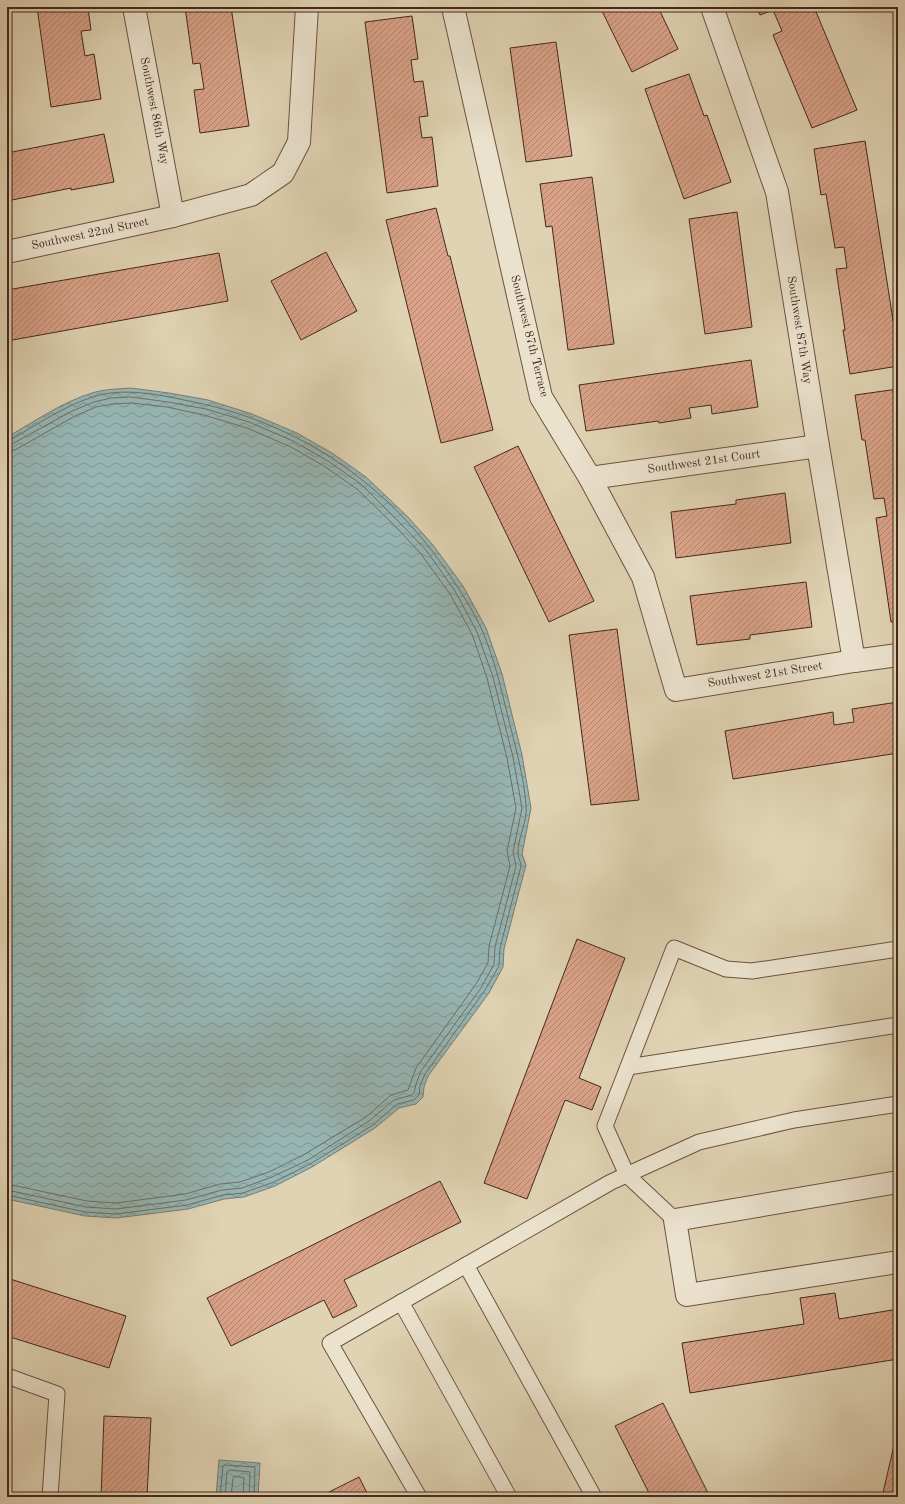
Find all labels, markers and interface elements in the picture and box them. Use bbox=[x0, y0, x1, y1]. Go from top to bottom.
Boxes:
street label: Southwest 86th Way bbox=[138, 56, 170, 167]
street label: Southwest 22nd Street bbox=[30, 216, 150, 252]
street label: Southwest 87th Terrace bbox=[508, 274, 550, 399]
street label: Southwest 87th Way bbox=[785, 275, 814, 386]
street label: Southwest 21st Court bbox=[647, 448, 761, 476]
street label: Southwest 21st Street bbox=[707, 660, 823, 690]

